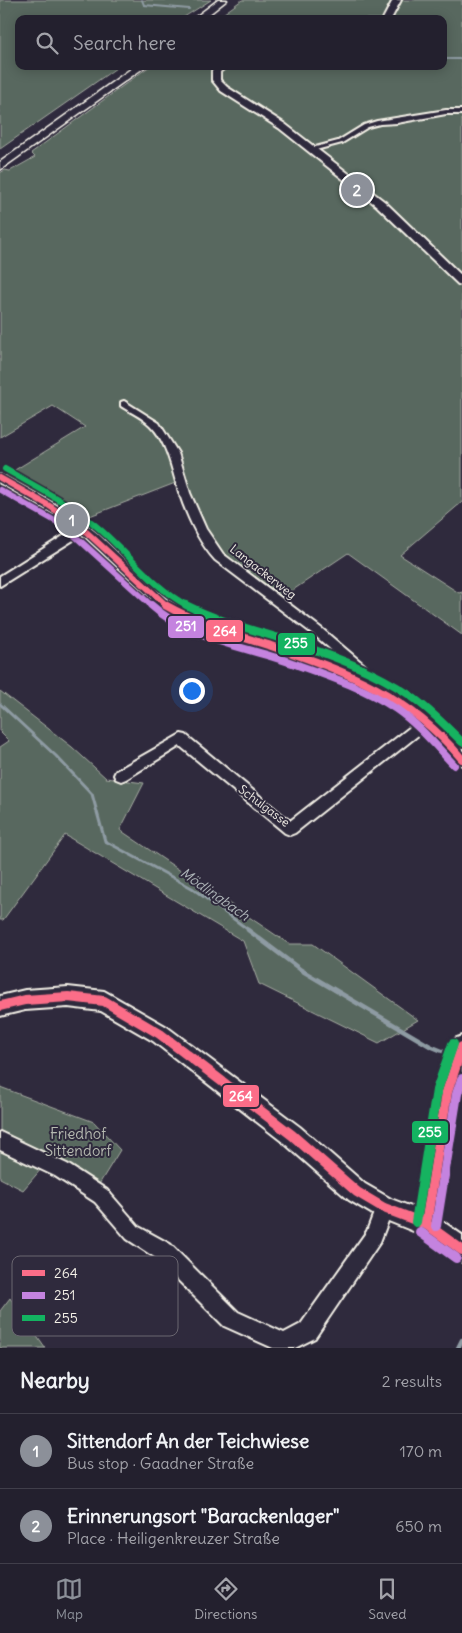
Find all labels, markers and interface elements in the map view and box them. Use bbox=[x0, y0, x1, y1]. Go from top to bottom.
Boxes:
search box bbox=[15, 15, 447, 70]
icon: search bbox=[33, 29, 61, 57]
text: Search here bbox=[73, 31, 176, 55]
pin: 2 bbox=[341, 171, 373, 209]
pin: 1 bbox=[56, 501, 88, 539]
street label: Langackerweg bbox=[227, 541, 299, 602]
line badge: 251 bbox=[167, 615, 205, 639]
text: 251 bbox=[175, 617, 197, 635]
line badge: 264 bbox=[205, 619, 244, 643]
text: 264 bbox=[213, 622, 237, 640]
line badge: 255 bbox=[277, 632, 316, 656]
text: 255 bbox=[284, 634, 308, 652]
your location bbox=[179, 678, 205, 704]
street label: Schulgasse bbox=[236, 781, 293, 830]
water label: Mödlingbach bbox=[177, 864, 254, 925]
line badge: 264 bbox=[222, 1084, 260, 1108]
text: 264 bbox=[229, 1087, 253, 1105]
line badge: 255 bbox=[411, 1120, 449, 1144]
text: 255 bbox=[418, 1123, 442, 1141]
park label: Friedhof Sittendorf bbox=[45, 1124, 112, 1160]
legend bbox=[12, 1256, 178, 1336]
text: 264 bbox=[54, 1264, 78, 1282]
text: 251 bbox=[54, 1286, 75, 1304]
text: 255 bbox=[54, 1309, 78, 1327]
text: Nearby bbox=[20, 1367, 90, 1394]
text: 2 results bbox=[382, 1371, 442, 1391]
text: Sittendorf An der Teichwiese bbox=[67, 1429, 309, 1453]
text: 1 bbox=[33, 1441, 39, 1461]
text: 170 m bbox=[399, 1441, 442, 1461]
text: Bus stop · Gaadner Straße bbox=[67, 1453, 254, 1473]
text: Erinnerungsort "Barackenlager" bbox=[67, 1504, 339, 1528]
text: 2 bbox=[32, 1516, 40, 1536]
text: 650 m bbox=[395, 1516, 442, 1536]
text: Place · Heiligenkreuzer Straße bbox=[67, 1528, 280, 1548]
tab: Map bbox=[55, 1575, 83, 1623]
tab: Directions bbox=[194, 1575, 257, 1623]
tab: Saved bbox=[368, 1575, 407, 1623]

